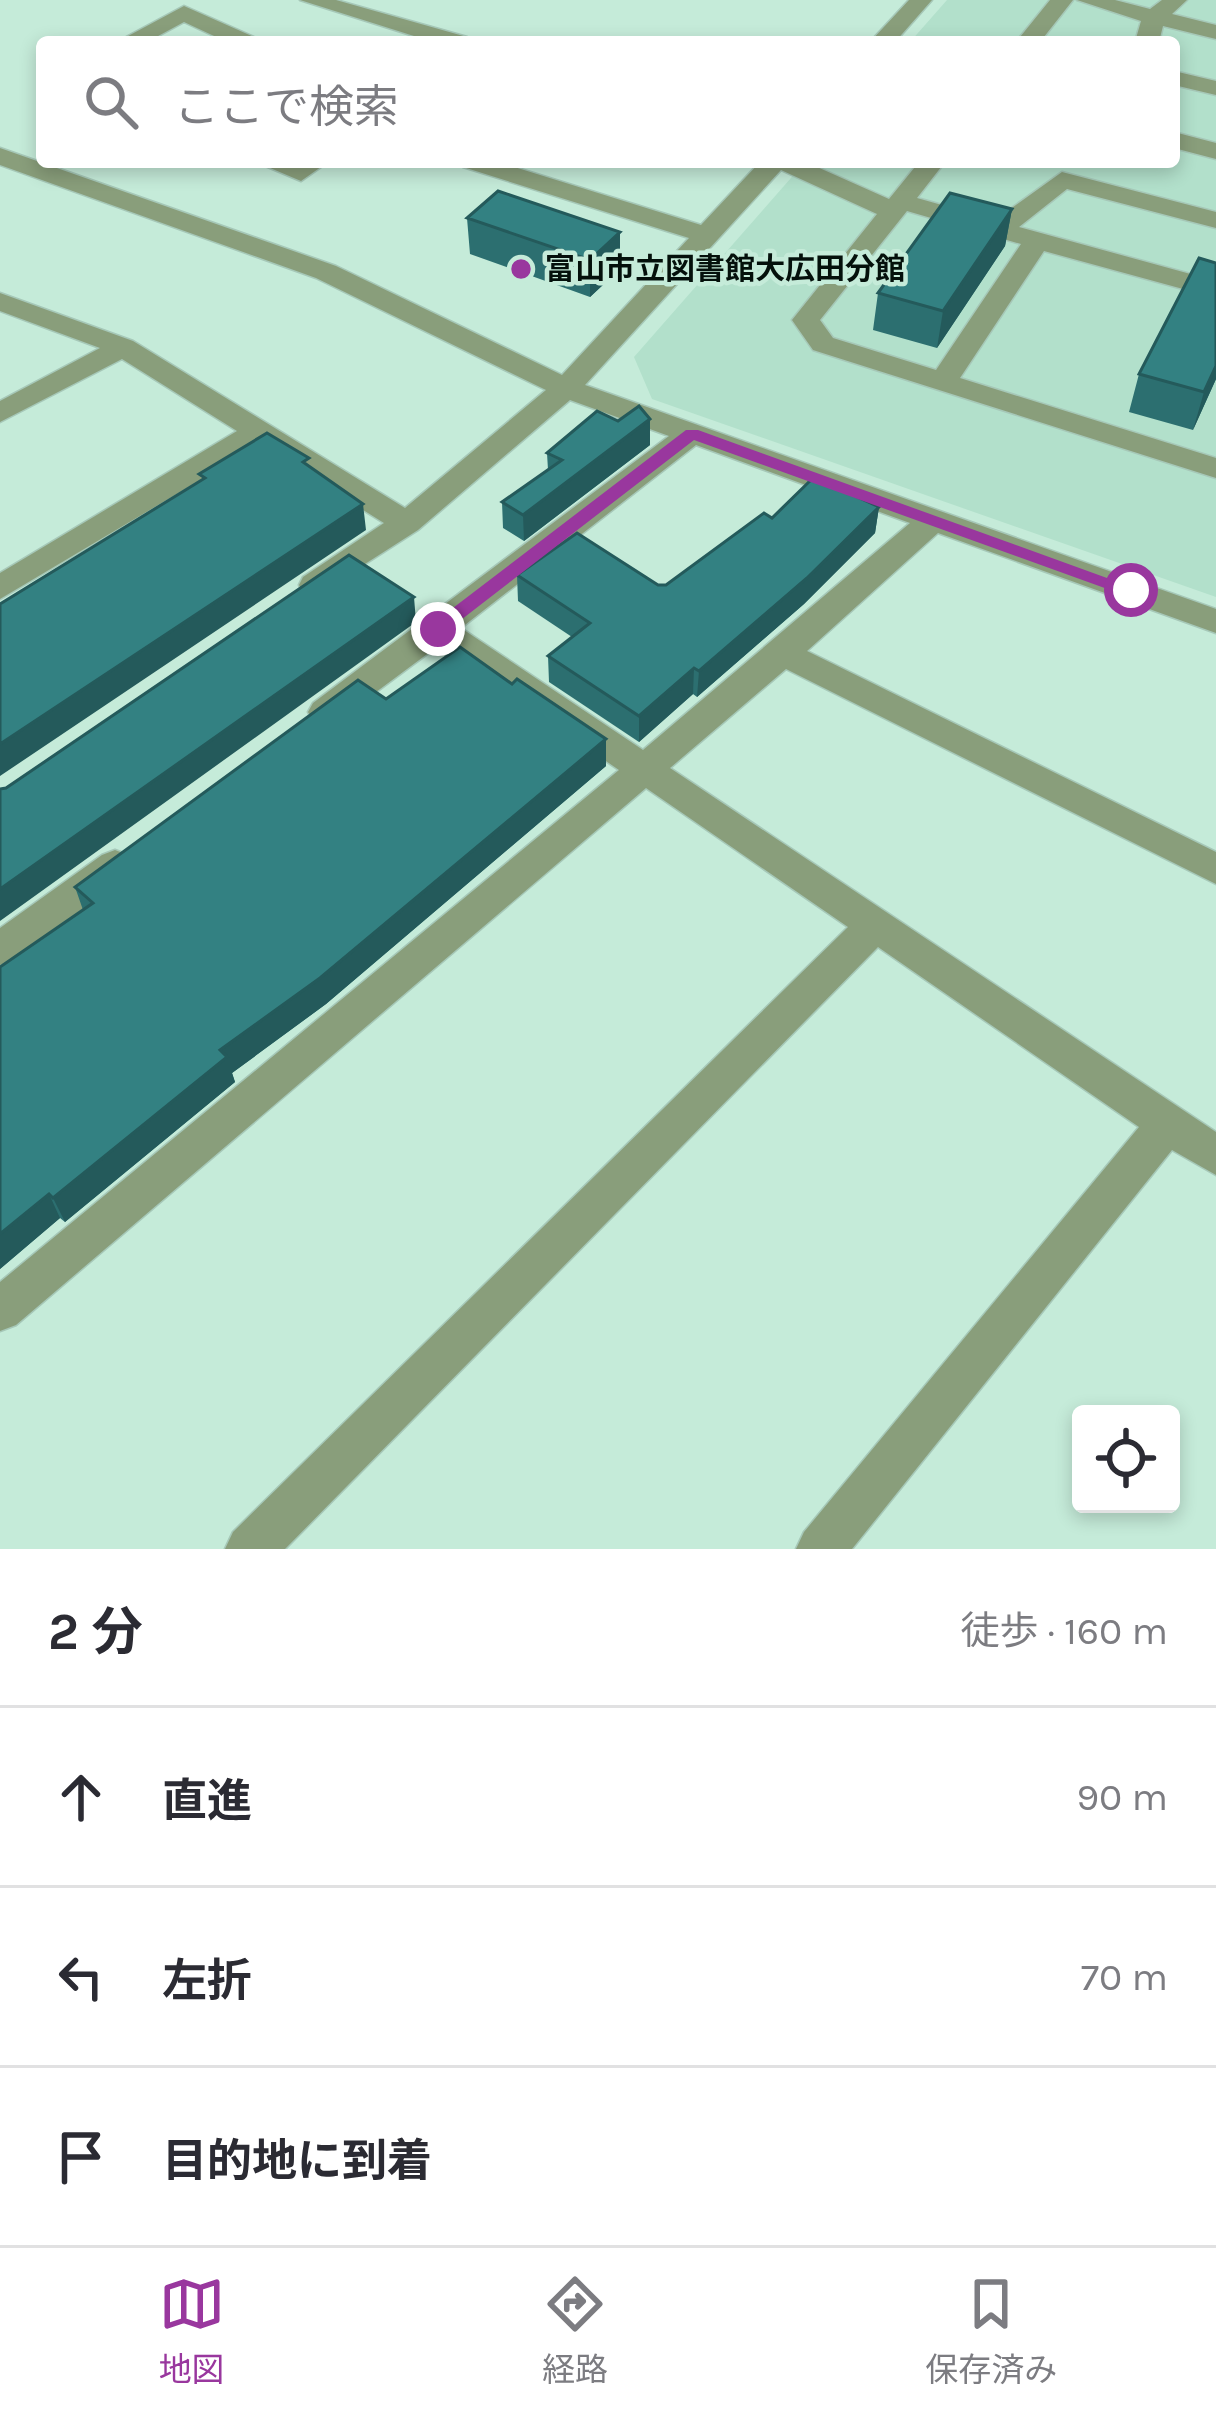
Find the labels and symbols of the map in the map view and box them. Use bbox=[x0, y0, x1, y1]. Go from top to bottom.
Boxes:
place label: 富山市立図書館大広田分館 bbox=[545, 251, 905, 287]
marker: 富山市立図書館大広田分館 bbox=[508, 256, 534, 282]
route start bbox=[1104, 563, 1158, 617]
route end bbox=[411, 602, 465, 656]

